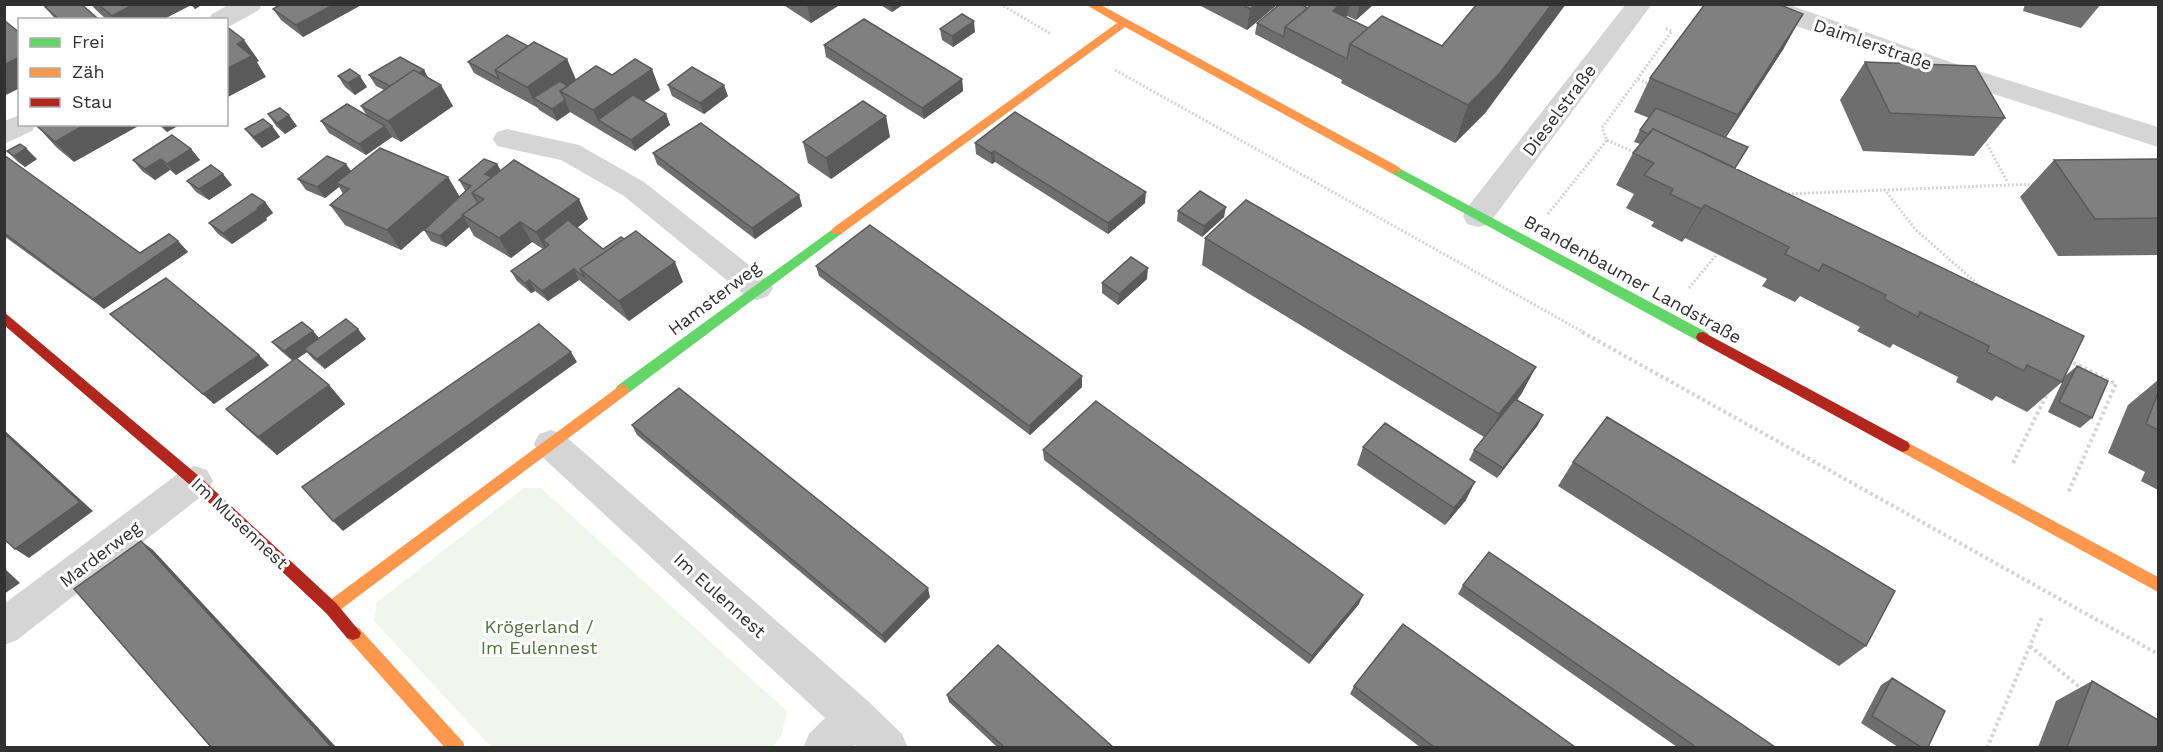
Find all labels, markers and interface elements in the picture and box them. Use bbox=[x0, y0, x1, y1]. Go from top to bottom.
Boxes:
street label: Daimlerstraße bbox=[1811, 14, 1935, 74]
legend bbox=[18, 18, 228, 126]
text: Frei bbox=[72, 31, 104, 52]
street label: Dieselstraße bbox=[1518, 60, 1600, 160]
text: Zäh bbox=[72, 61, 105, 82]
text: Stau bbox=[72, 91, 112, 112]
street label: Brandenbaumer Landstraße bbox=[1521, 210, 1745, 348]
street label: Hamsterweg bbox=[664, 256, 765, 339]
street label: Im Musennest bbox=[187, 473, 293, 573]
street label: Marderweg bbox=[55, 516, 145, 591]
street label: Im Eulennest bbox=[670, 548, 771, 642]
park label: Krögerland / Im Eulennest bbox=[481, 616, 598, 658]

